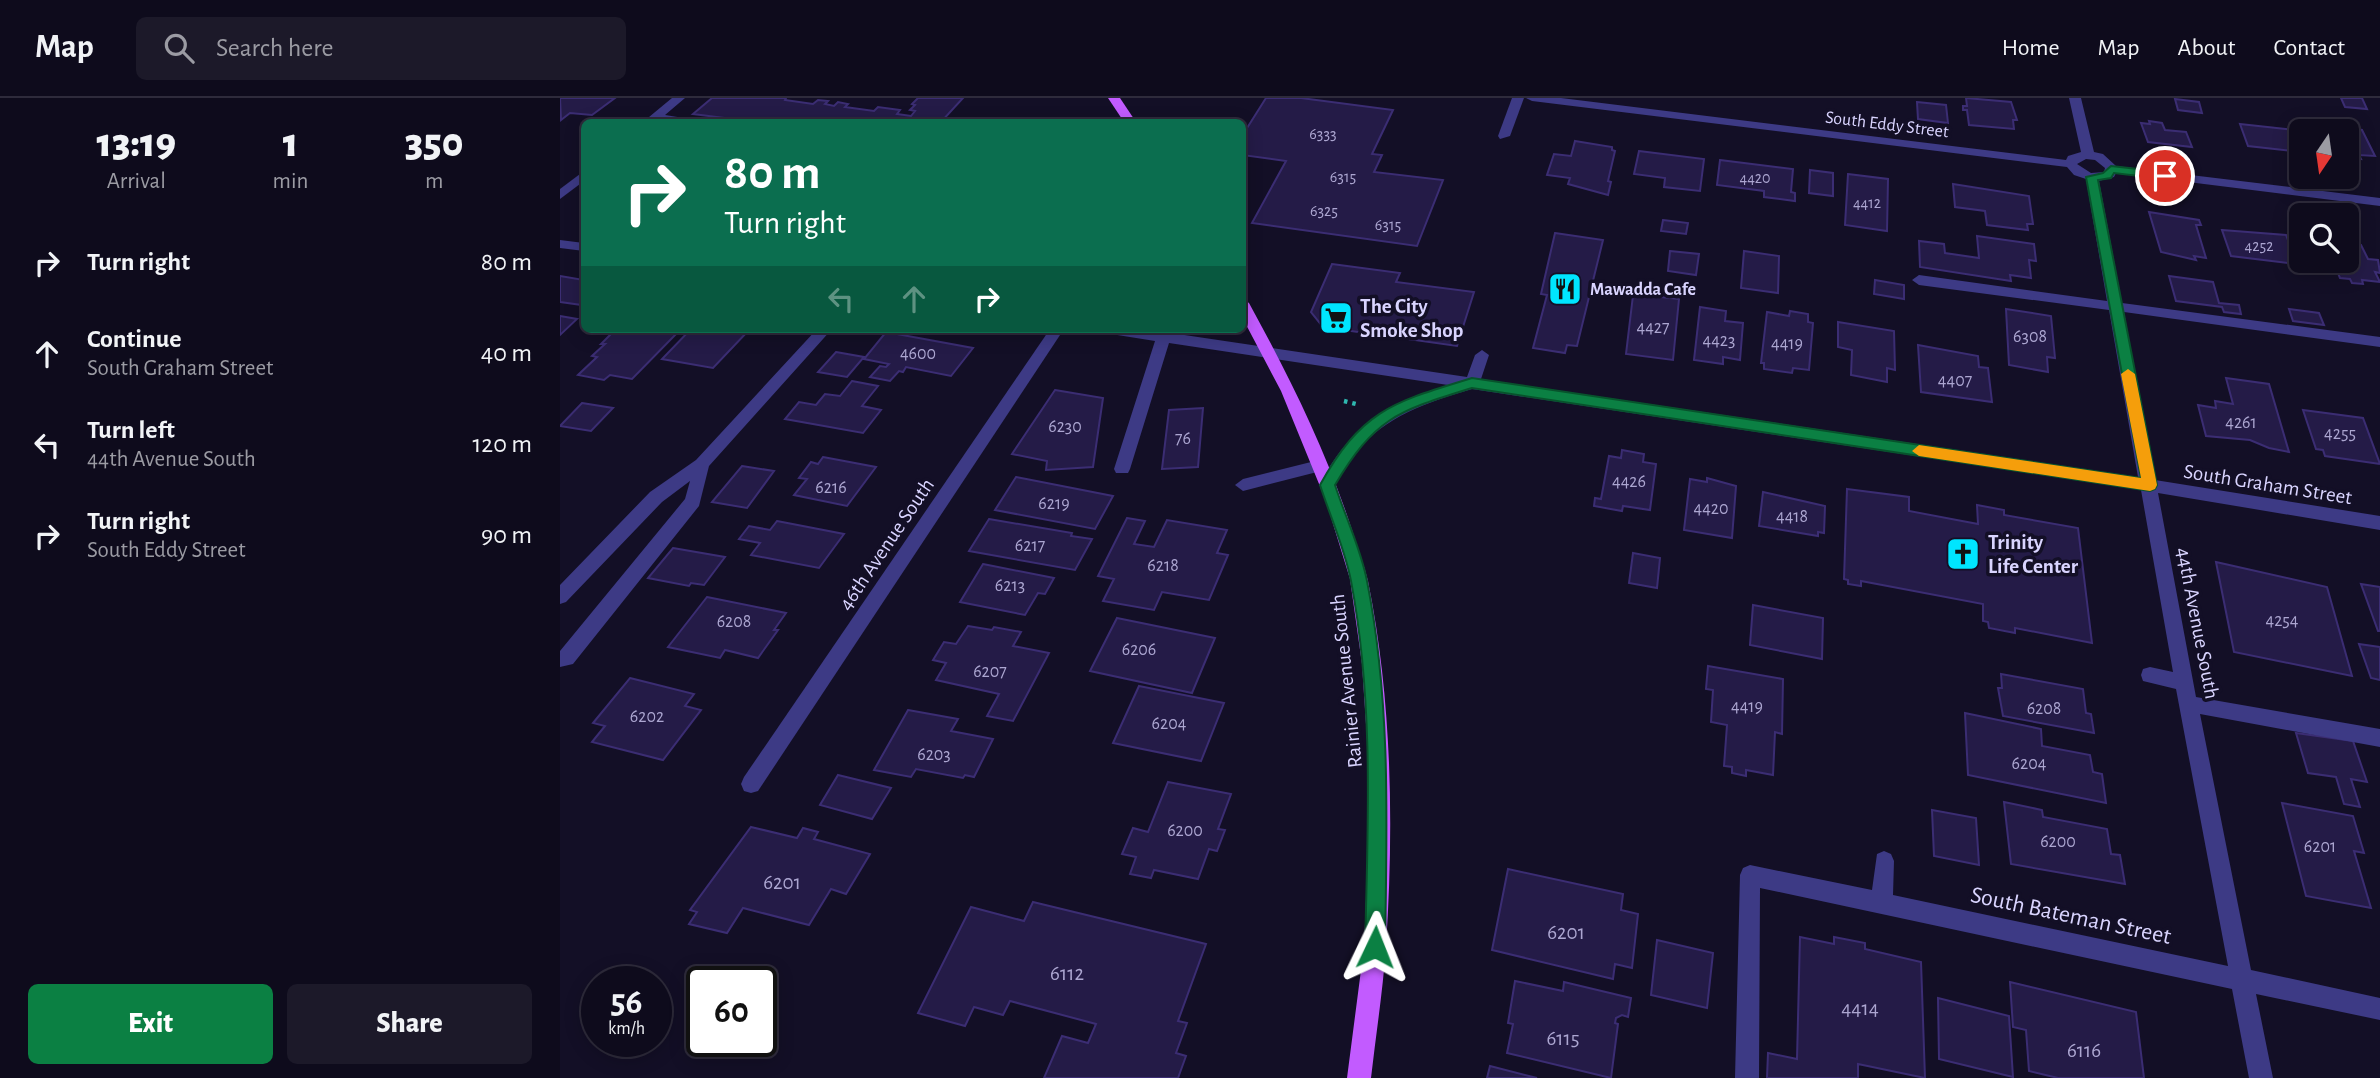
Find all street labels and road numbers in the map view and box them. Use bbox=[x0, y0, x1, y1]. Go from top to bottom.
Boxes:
street label: South Eddy Street bbox=[1824, 108, 1950, 142]
street label: South Graham Street bbox=[2182, 461, 2354, 508]
street label: 46th Avenue South bbox=[835, 475, 938, 614]
street label: 44th Avenue South bbox=[2172, 545, 2223, 701]
street label: Rainier Avenue South bbox=[1327, 593, 1366, 769]
street label: South Bateman Street bbox=[1968, 883, 2173, 949]

